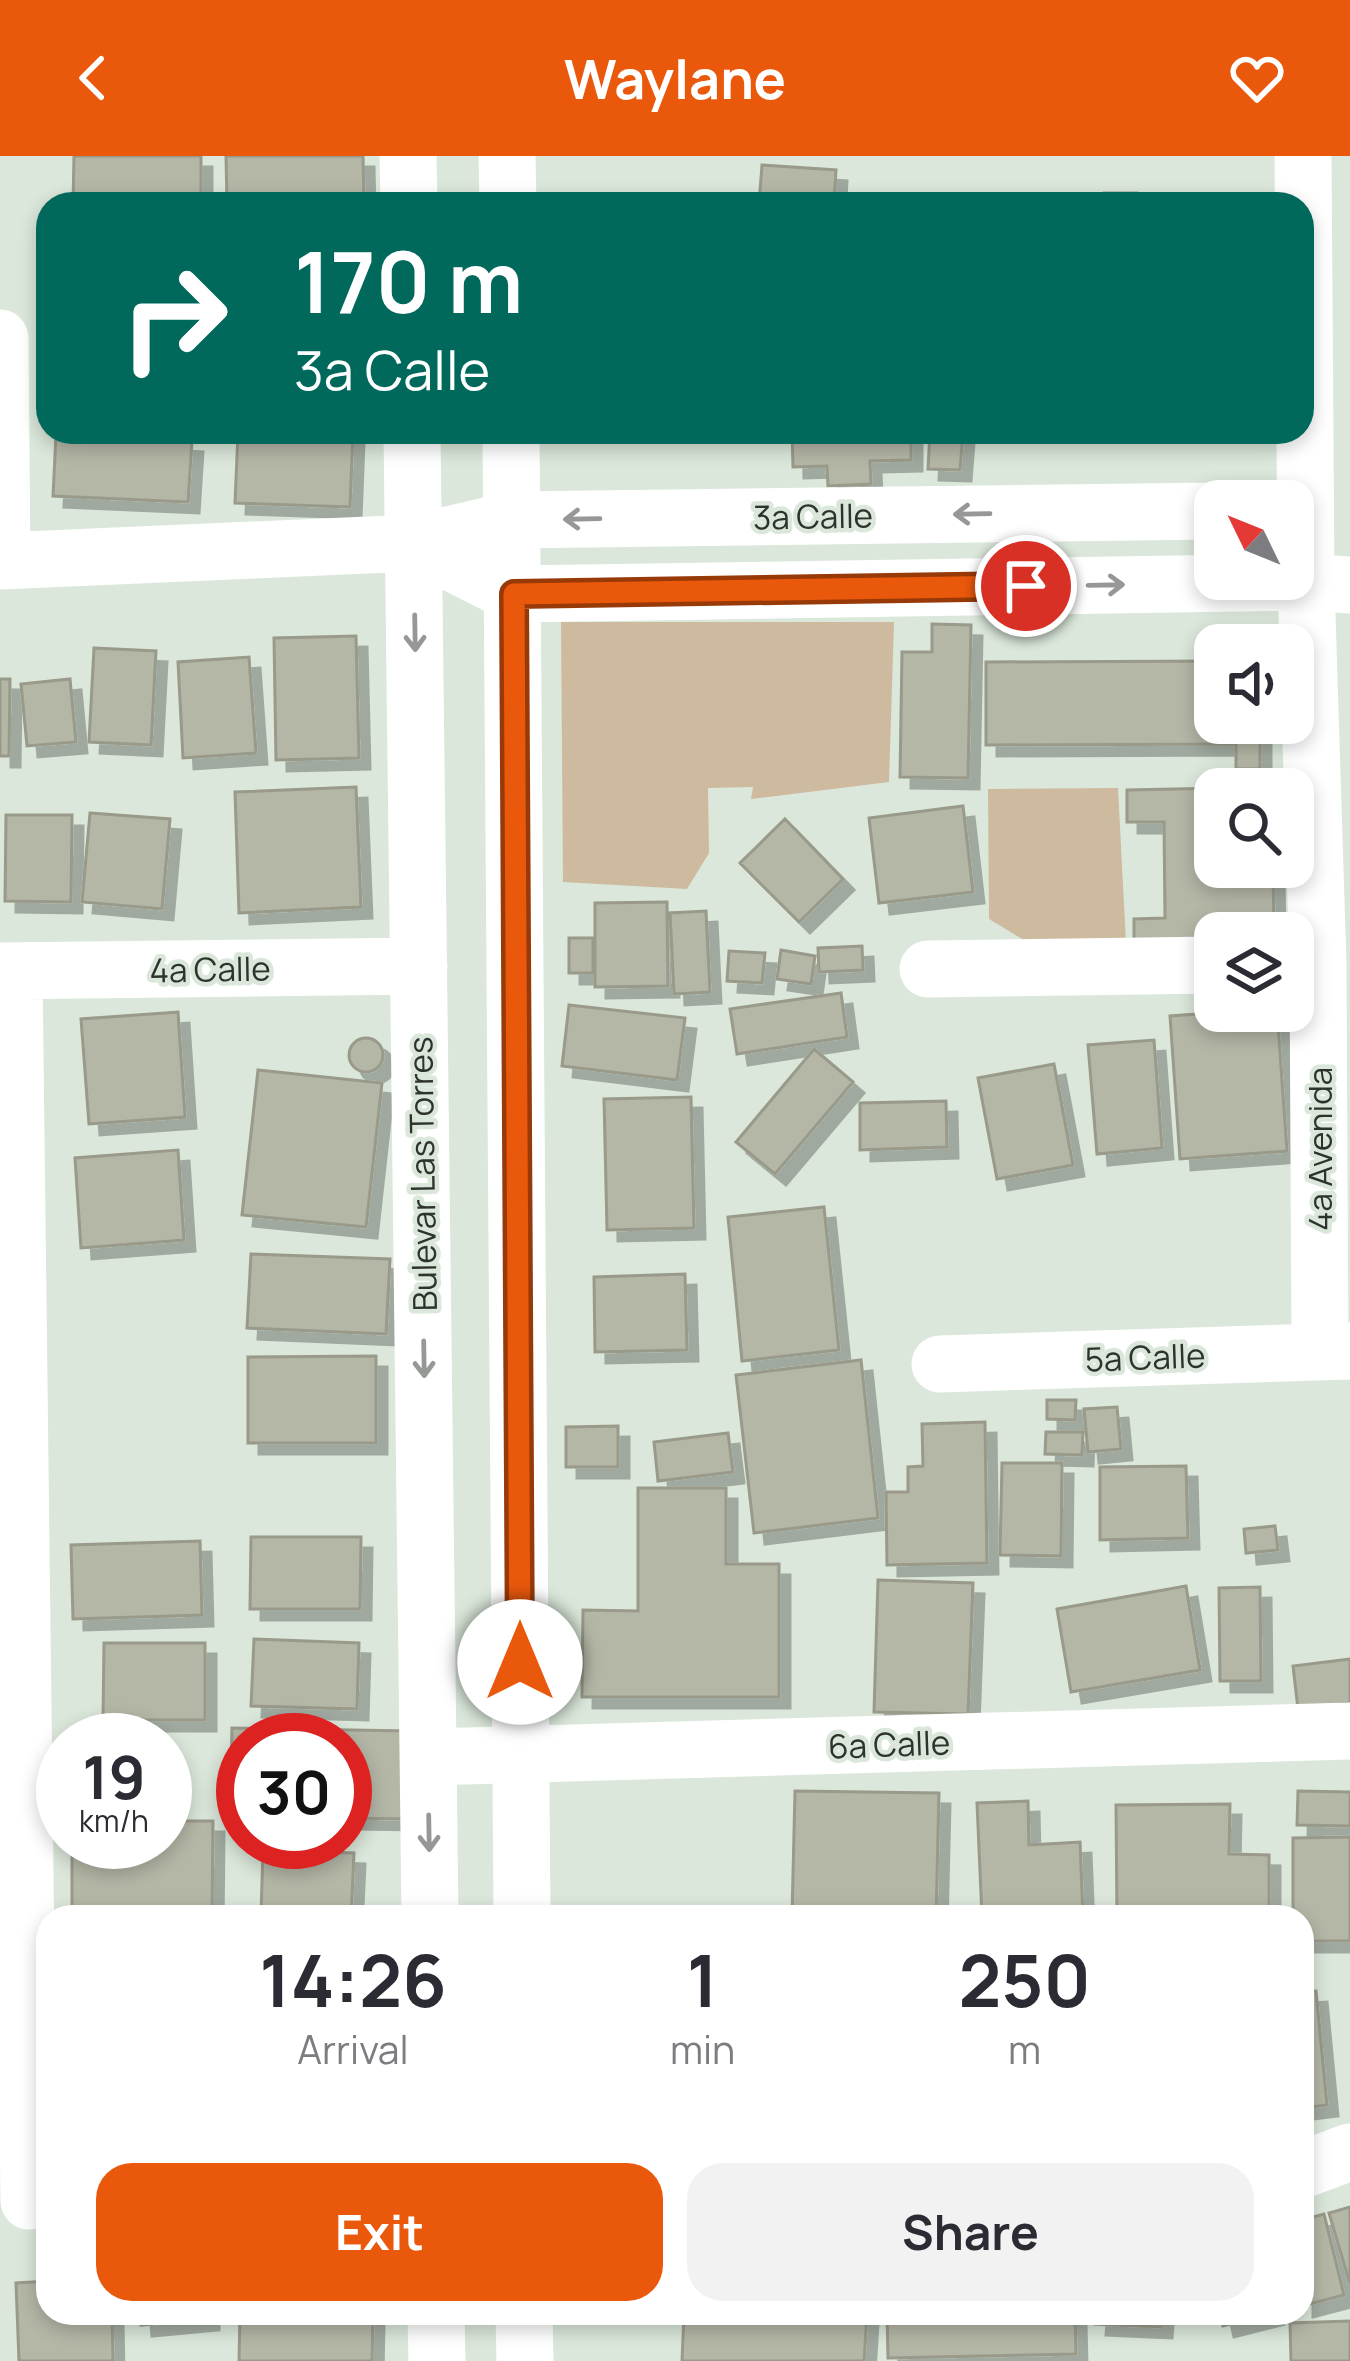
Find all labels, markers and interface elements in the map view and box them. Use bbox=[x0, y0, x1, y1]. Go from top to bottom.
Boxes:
text: Waylane bbox=[564, 41, 786, 115]
icon: back bbox=[60, 45, 126, 111]
icon: heart bbox=[1224, 45, 1290, 111]
text: 170 m bbox=[294, 223, 523, 338]
icon: right bbox=[96, 240, 252, 396]
text: 3a Calle bbox=[294, 332, 490, 406]
north arrow bbox=[1194, 480, 1314, 600]
map controls bbox=[1194, 480, 1314, 1032]
street label: 3a Calle bbox=[753, 492, 873, 540]
one-way arrow bbox=[953, 503, 992, 525]
one-way arrow bbox=[563, 508, 602, 530]
pin bbox=[975, 535, 1077, 637]
icon: arrive bbox=[993, 553, 1059, 619]
one-way arrow bbox=[1086, 574, 1125, 597]
one-way arrow bbox=[404, 613, 426, 652]
button: sound bbox=[1194, 624, 1314, 744]
button: search bbox=[1194, 768, 1314, 888]
button: layers bbox=[1194, 912, 1314, 1032]
street label: 4a Calle bbox=[149, 945, 271, 993]
street label: Bulevar Las Torres bbox=[397, 1036, 447, 1312]
street label: 4a Avenida bbox=[1297, 1067, 1342, 1231]
street label: 5a Calle bbox=[1084, 1332, 1206, 1382]
one-way arrow bbox=[412, 1339, 435, 1378]
position arrow bbox=[457, 1599, 583, 1725]
speed limit sign: 30 bbox=[216, 1713, 372, 1869]
street label: 6a Calle bbox=[827, 1719, 951, 1769]
text: 19 bbox=[82, 1735, 146, 1817]
text: km/h bbox=[79, 1800, 149, 1841]
one-way arrow bbox=[418, 1813, 441, 1852]
text: 14:26 bbox=[259, 1930, 447, 2029]
text: 1 bbox=[687, 1930, 718, 2029]
text: 250 bbox=[958, 1930, 1091, 2029]
text: Arrival bbox=[297, 2022, 409, 2076]
text: min bbox=[670, 2022, 735, 2076]
text: m bbox=[1008, 2022, 1041, 2076]
button: Exit bbox=[96, 2163, 663, 2301]
button: Share bbox=[687, 2163, 1254, 2301]

